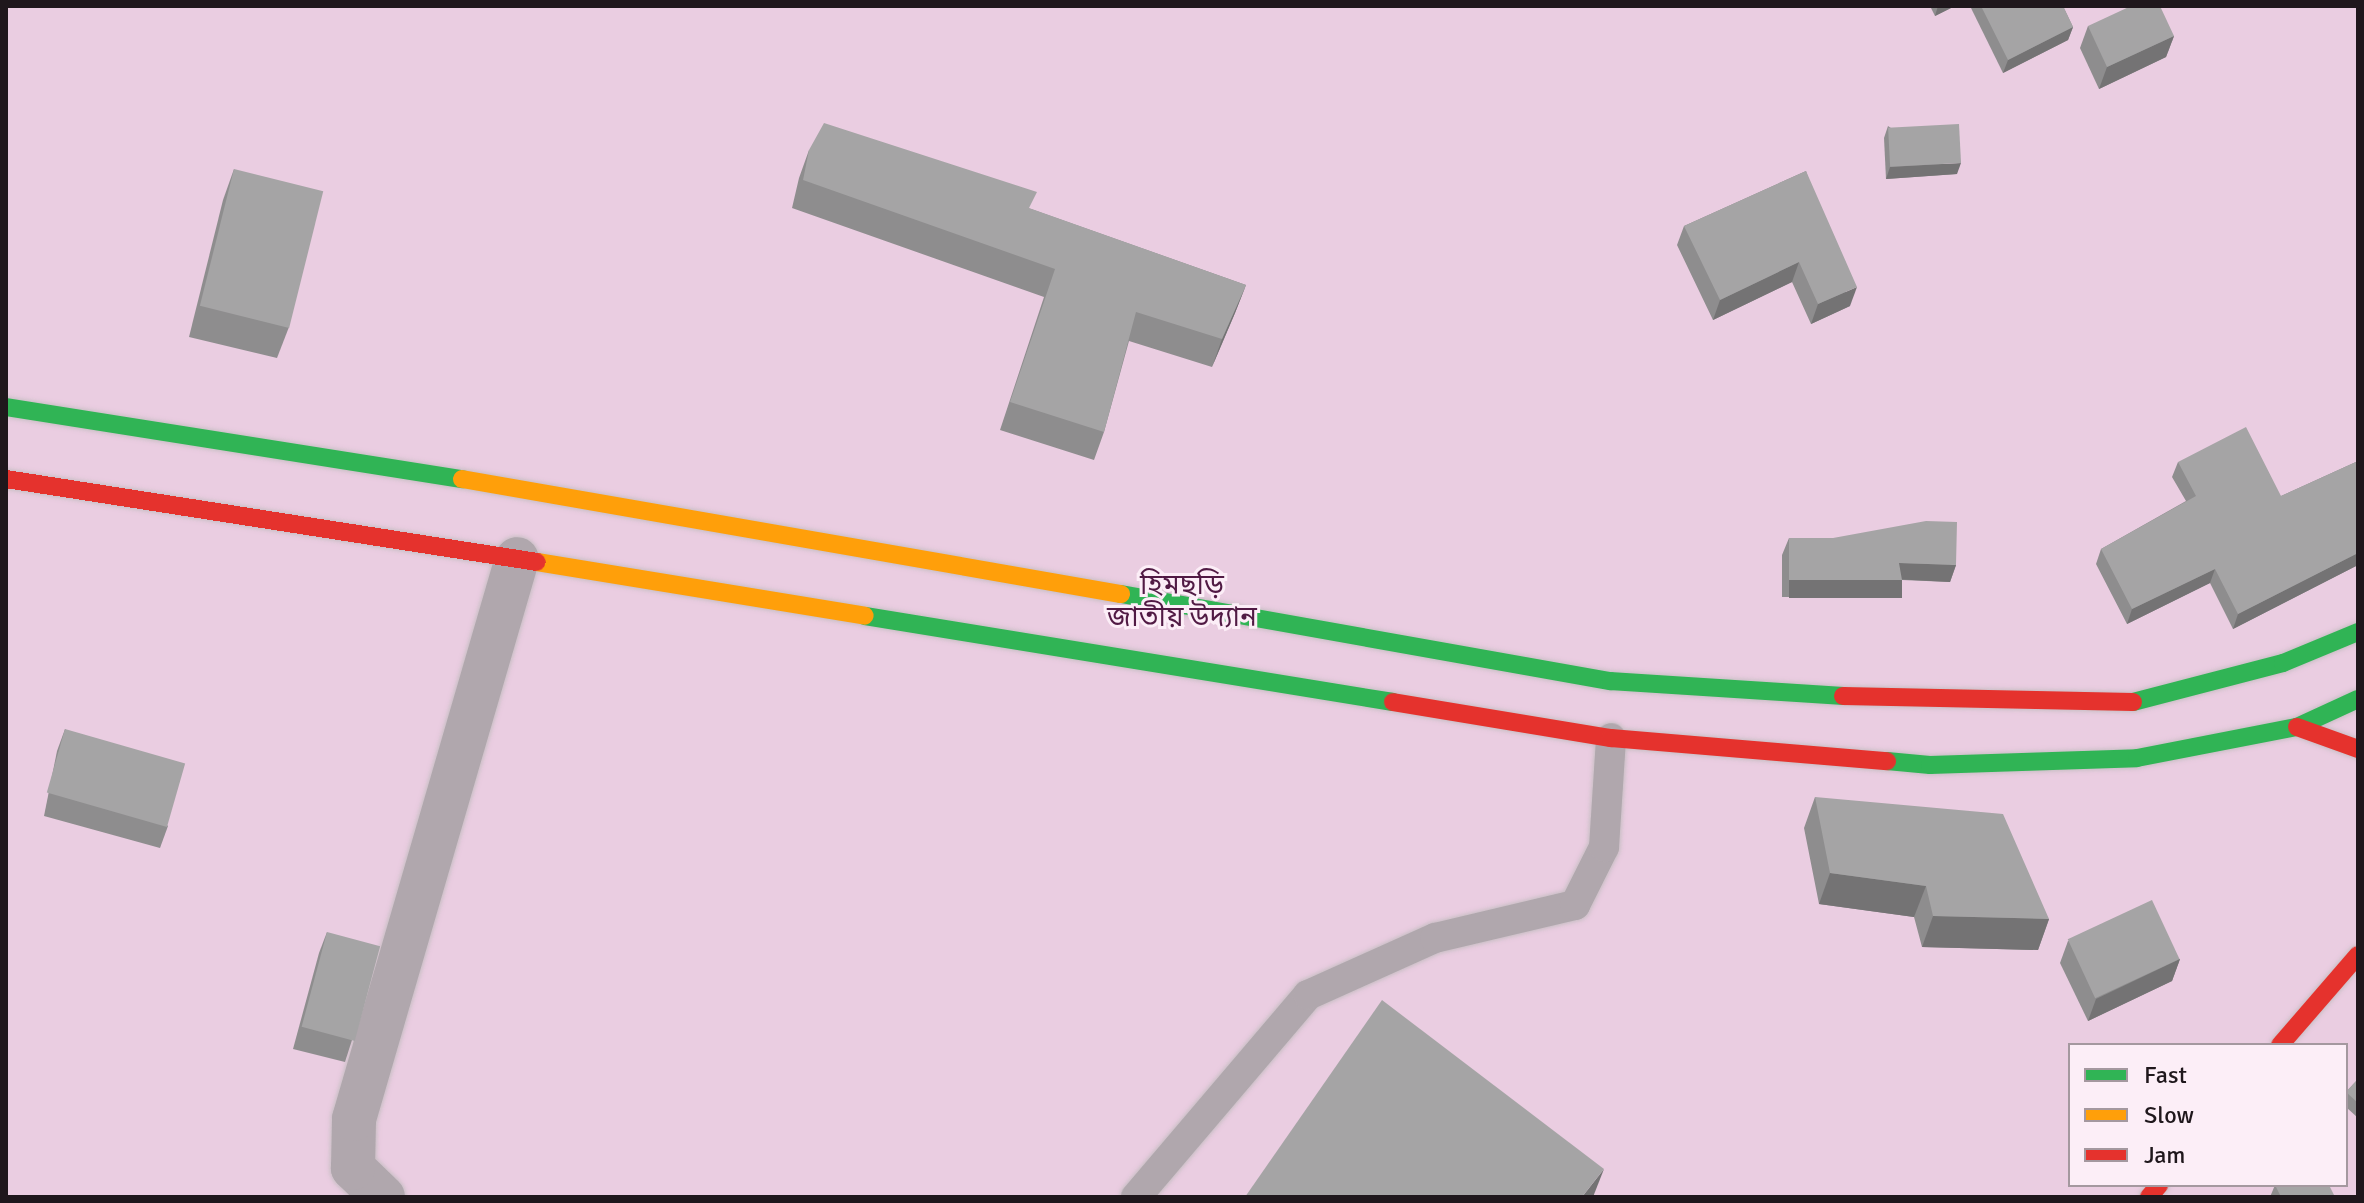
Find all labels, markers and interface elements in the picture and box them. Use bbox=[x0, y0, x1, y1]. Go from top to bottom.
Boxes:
park label: হিমছড়ি জাতীয় উদ্যান bbox=[1107, 568, 1257, 634]
legend bbox=[2068, 1043, 2348, 1187]
text: Fast bbox=[2144, 1060, 2187, 1090]
text: Slow bbox=[2144, 1100, 2194, 1130]
text: Jam bbox=[2144, 1140, 2185, 1170]

